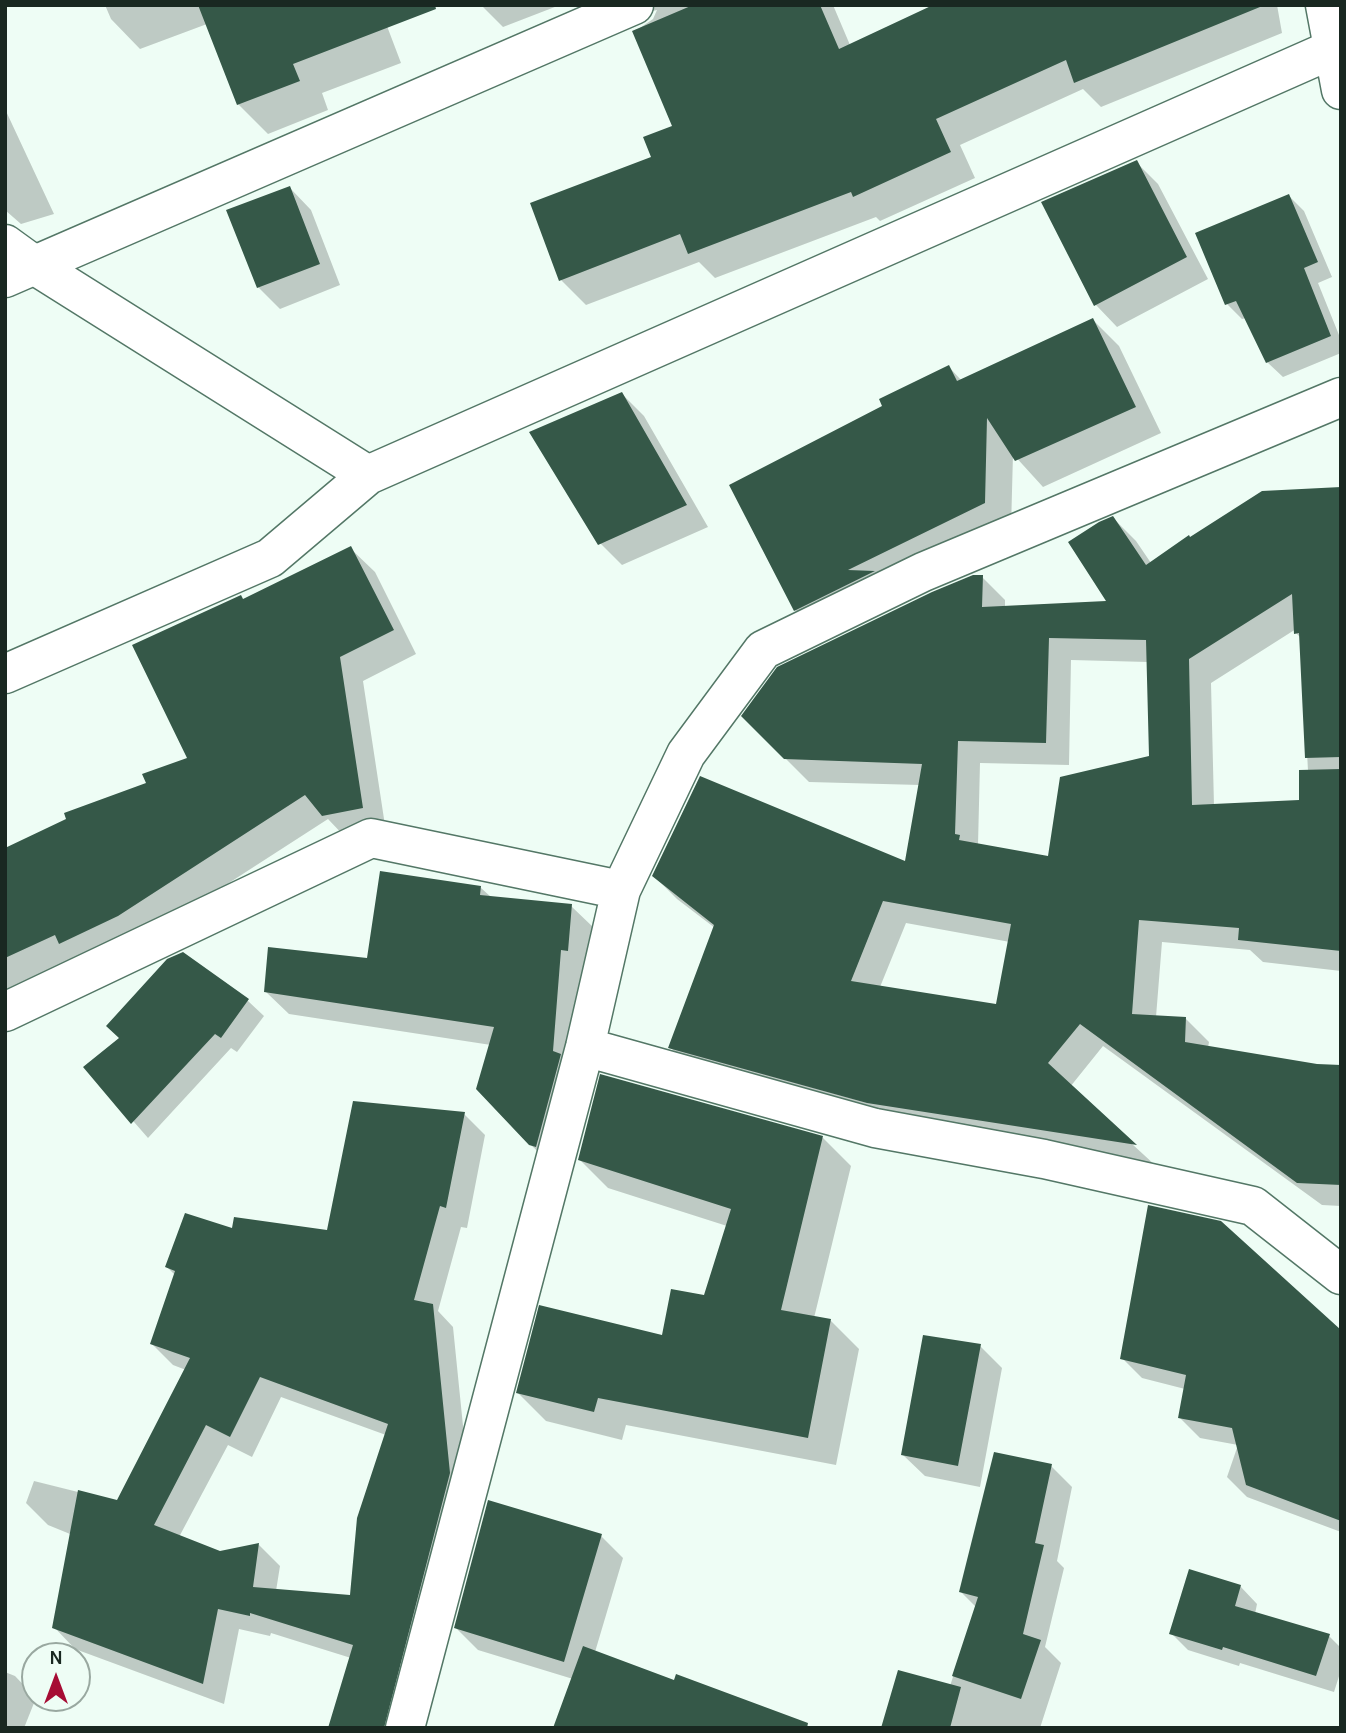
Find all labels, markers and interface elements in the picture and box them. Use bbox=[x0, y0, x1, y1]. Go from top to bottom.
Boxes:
north arrow bbox=[21, 1642, 91, 1712]
text: N bbox=[49, 1647, 63, 1669]

